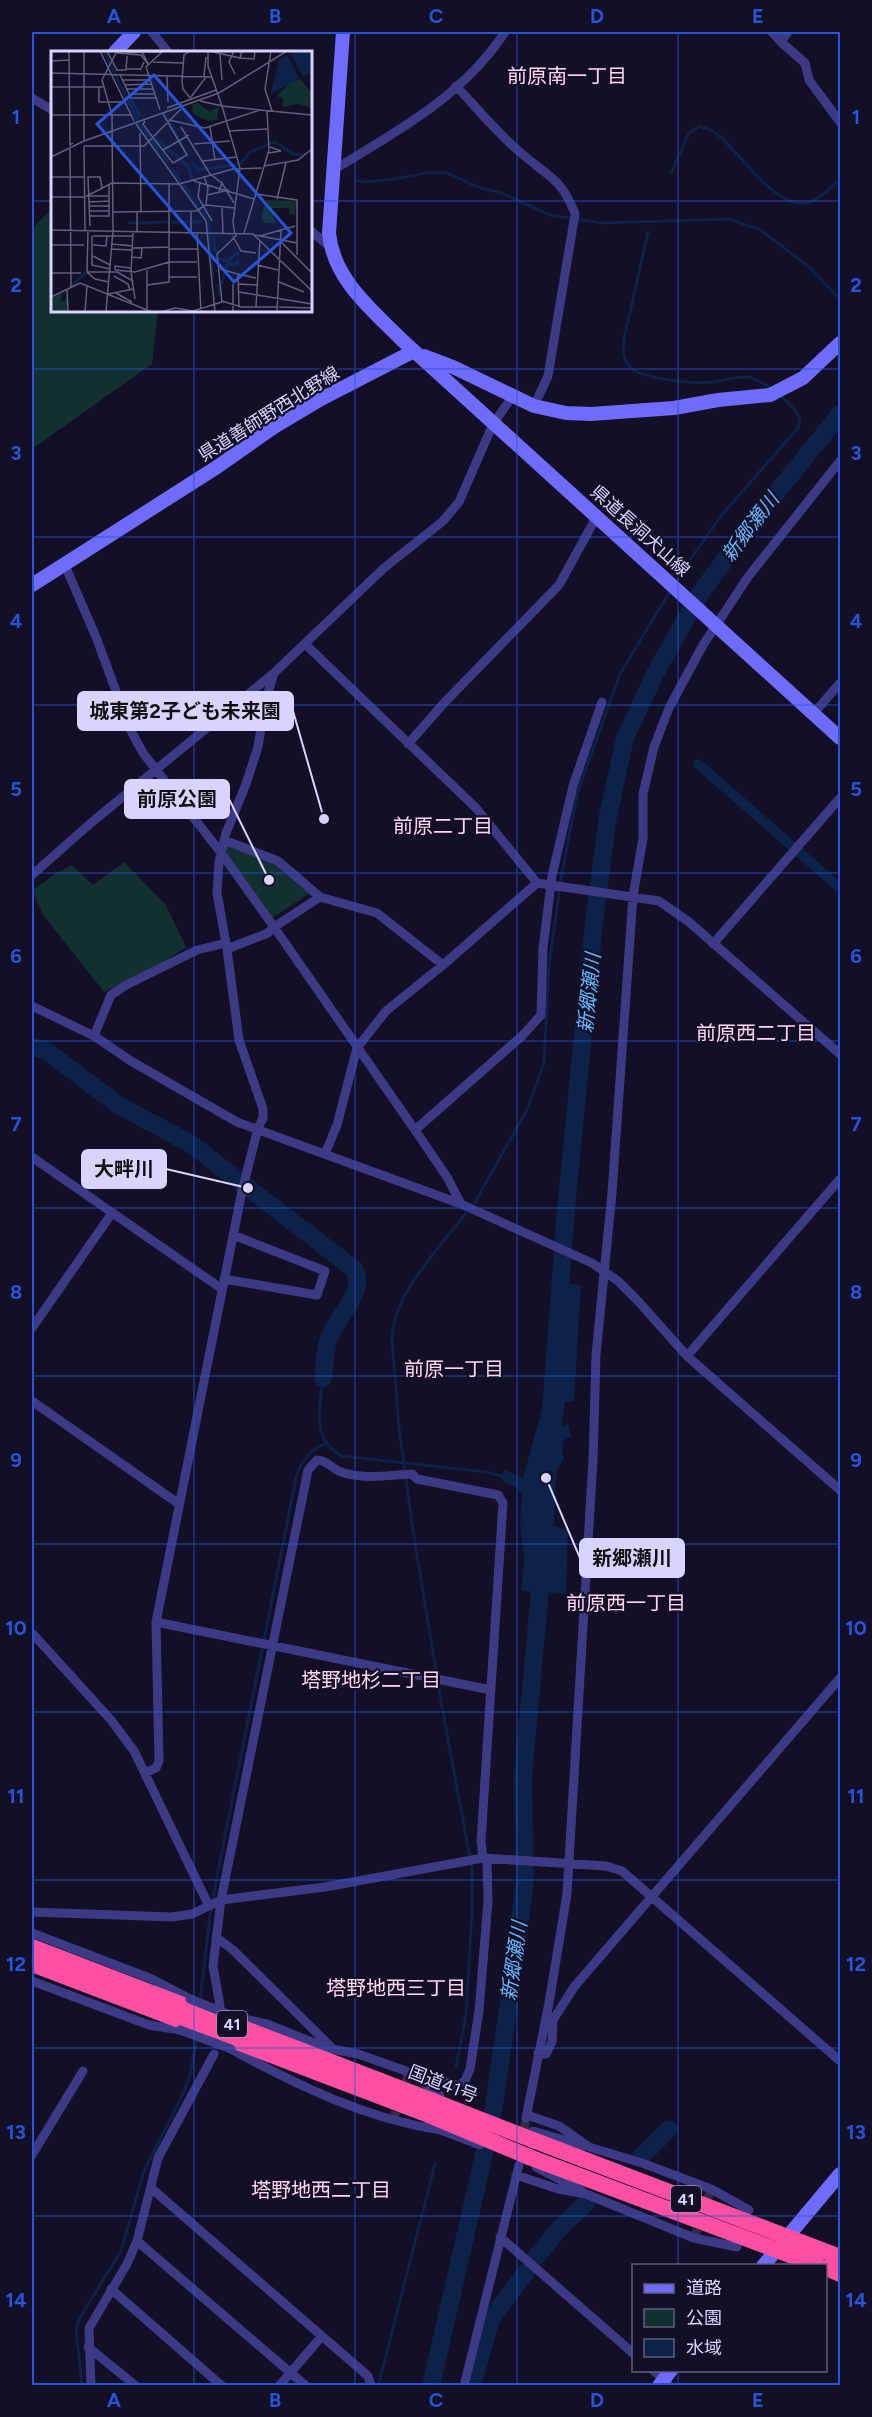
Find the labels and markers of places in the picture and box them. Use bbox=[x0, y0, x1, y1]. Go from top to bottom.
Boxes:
callout: 城東第2子ども未来園 bbox=[78, 692, 293, 730]
callout: 前原公園 bbox=[125, 780, 229, 818]
callout: 大畔川 bbox=[82, 1150, 166, 1188]
callout: 新郷瀬川 bbox=[580, 1539, 684, 1577]

